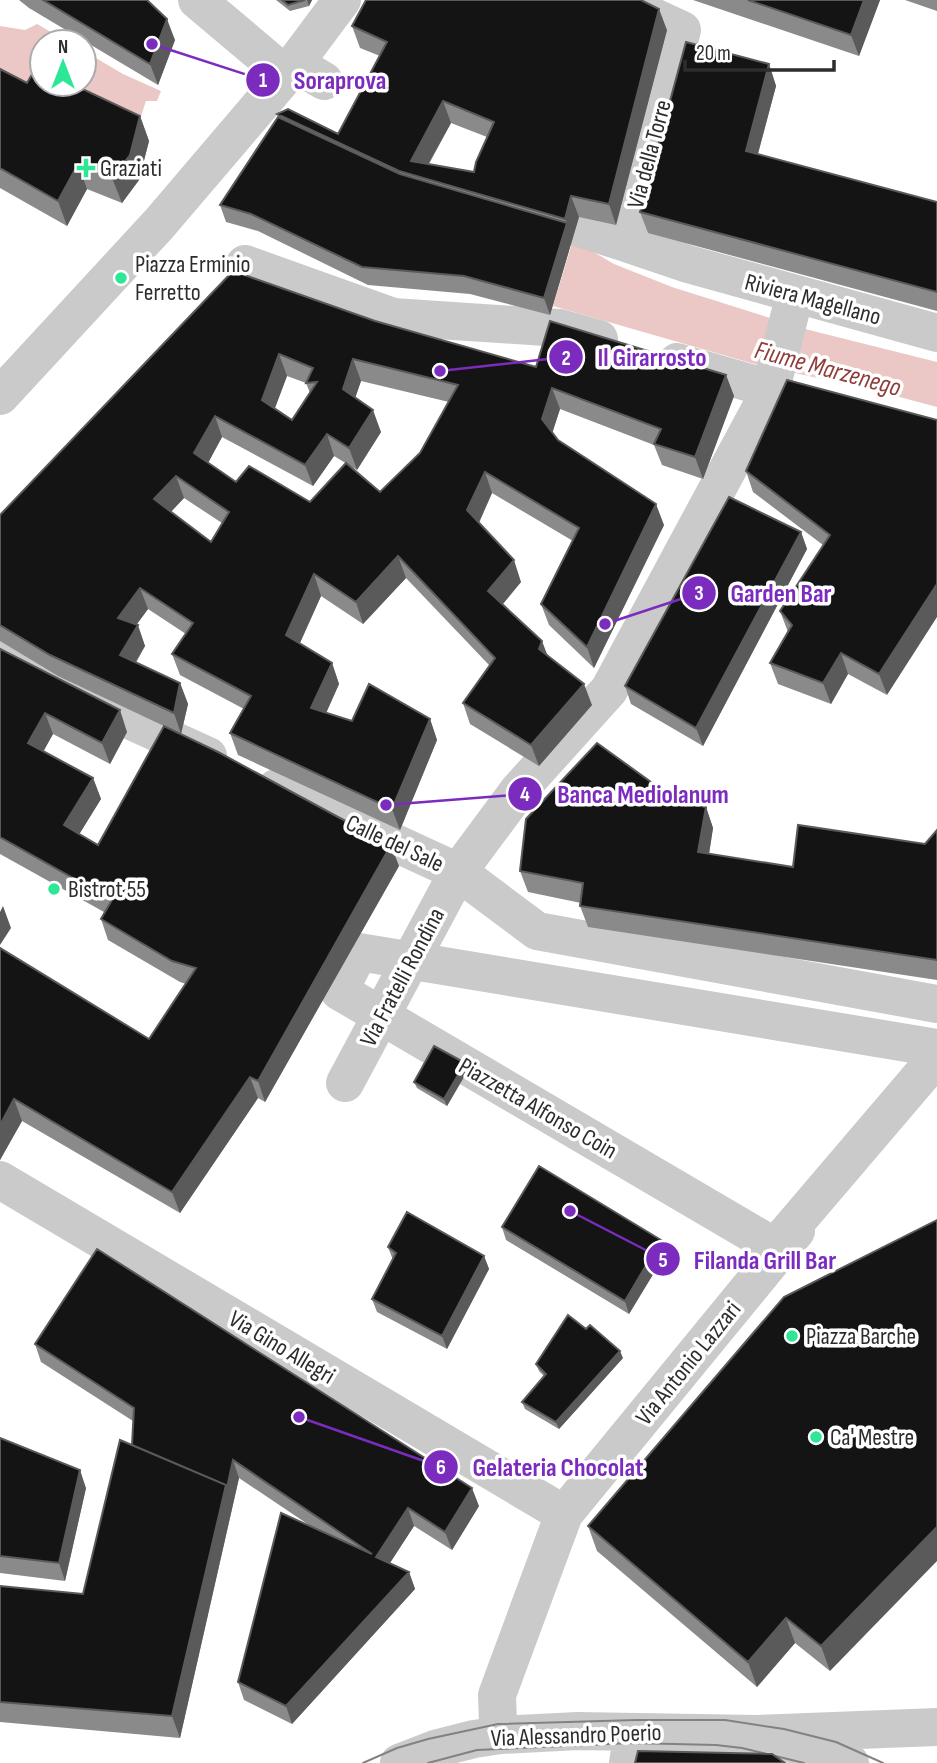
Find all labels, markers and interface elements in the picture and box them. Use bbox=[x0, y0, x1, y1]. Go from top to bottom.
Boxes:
north arrow bbox=[28, 28, 98, 98]
scale bar bbox=[685, 28, 834, 72]
text: N bbox=[58, 36, 68, 59]
text: 20 m bbox=[696, 41, 731, 66]
callout: Soraprova bbox=[245, 56, 401, 103]
text: Soraprova bbox=[294, 66, 386, 97]
text: 1 bbox=[259, 68, 267, 93]
street label: Via della Torre bbox=[621, 97, 678, 212]
place label: Graziati bbox=[100, 154, 162, 183]
marker: Graziati bbox=[78, 160, 94, 176]
place label: Piazza Erminio Ferretto bbox=[135, 250, 250, 307]
street label: Riviera Magellano bbox=[742, 267, 884, 332]
marker: Piazza Erminio Ferretto bbox=[113, 270, 129, 286]
callout: Il Girarrosto bbox=[548, 334, 720, 381]
water label: Fiume Marzenego bbox=[751, 335, 905, 404]
text: Il Girarrosto bbox=[597, 343, 707, 374]
text: 2 bbox=[561, 346, 571, 371]
callout: Garden Bar bbox=[681, 570, 845, 617]
text: Garden Bar bbox=[730, 579, 832, 610]
text: 3 bbox=[694, 581, 704, 606]
callout: Banca Mediolanum bbox=[508, 770, 743, 817]
text: Banca Mediolanum bbox=[557, 780, 729, 811]
text: 4 bbox=[520, 782, 530, 807]
street label: Calle del Sale bbox=[341, 808, 448, 879]
place label: Bistrot 55 bbox=[68, 875, 146, 904]
marker: Bistrot 55 bbox=[46, 881, 62, 897]
street label: Via Fratelli Rondina bbox=[354, 903, 451, 1051]
street label: Piazzetta Alfonso Coin bbox=[453, 1051, 622, 1166]
callout: Filanda Grill Bar bbox=[645, 1236, 851, 1283]
text: Filanda Grill Bar bbox=[694, 1246, 836, 1277]
text: 5 bbox=[658, 1248, 668, 1273]
street label: Via Antonio Lazzari bbox=[630, 1295, 747, 1431]
street label: Via Gino Allegri bbox=[223, 1304, 340, 1390]
place label: Piazza Barche bbox=[806, 1322, 916, 1351]
marker: Piazza Barche bbox=[784, 1328, 800, 1344]
place label: Ca' Mestre bbox=[830, 1423, 914, 1452]
marker: Ca' Mestre bbox=[808, 1429, 824, 1445]
callout: Gelateria Chocolat bbox=[424, 1443, 658, 1490]
text: Gelateria Chocolat bbox=[472, 1453, 644, 1484]
text: 6 bbox=[436, 1455, 446, 1480]
street label: Via Alessandro Poerio bbox=[490, 1718, 662, 1753]

